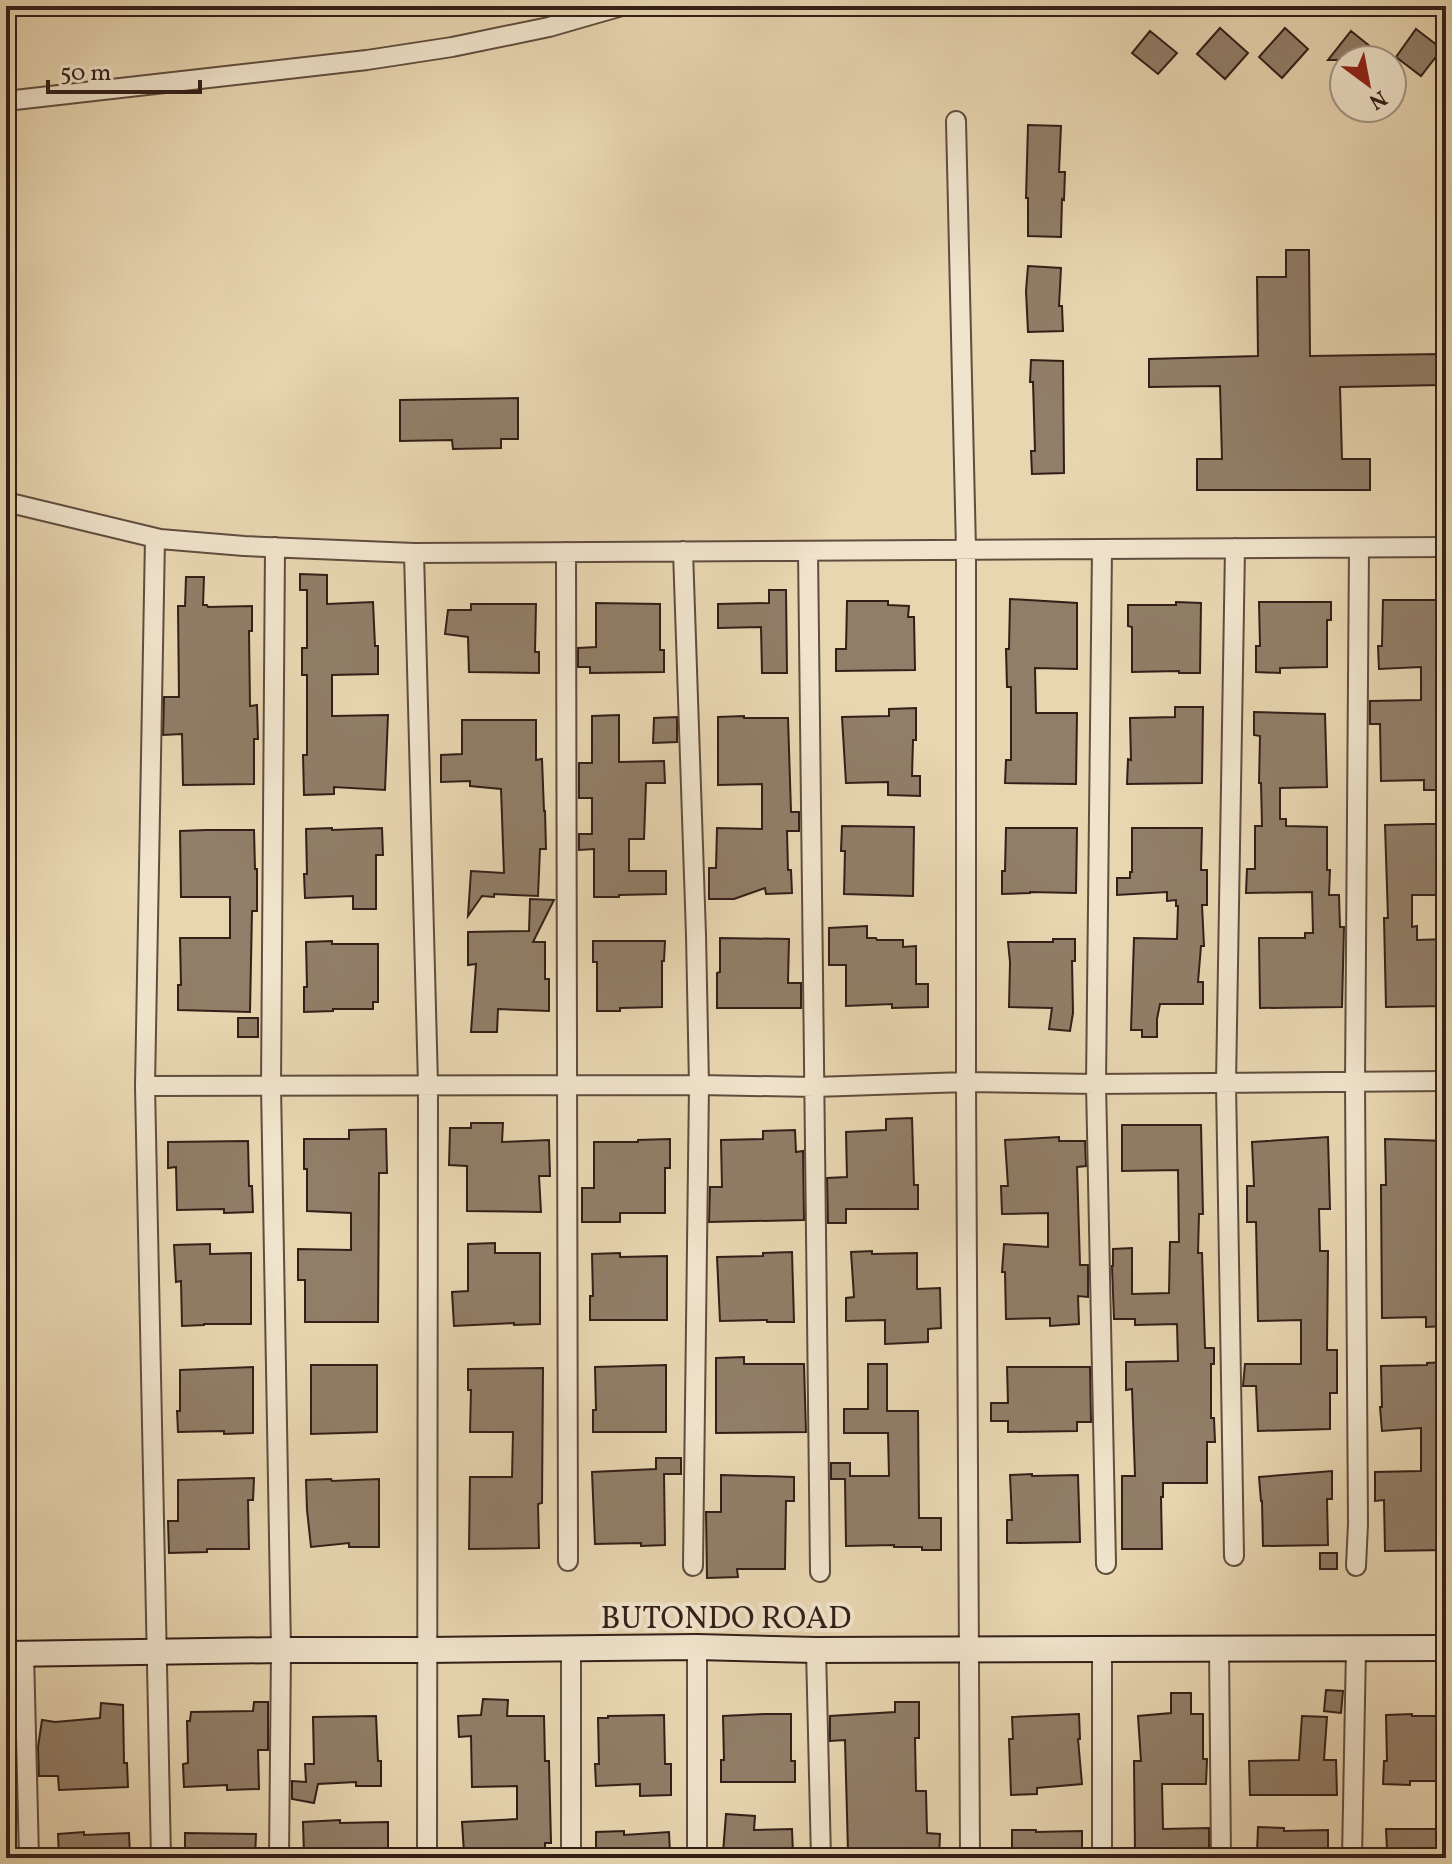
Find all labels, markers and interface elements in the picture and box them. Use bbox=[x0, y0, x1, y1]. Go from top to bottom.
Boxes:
scale bar bbox=[48, 44, 200, 94]
north arrow bbox=[1328, 44, 1408, 124]
text: 50 m bbox=[60, 57, 112, 91]
text: N bbox=[1362, 81, 1392, 116]
street label: BUTONDO ROAD bbox=[601, 1598, 851, 1642]

